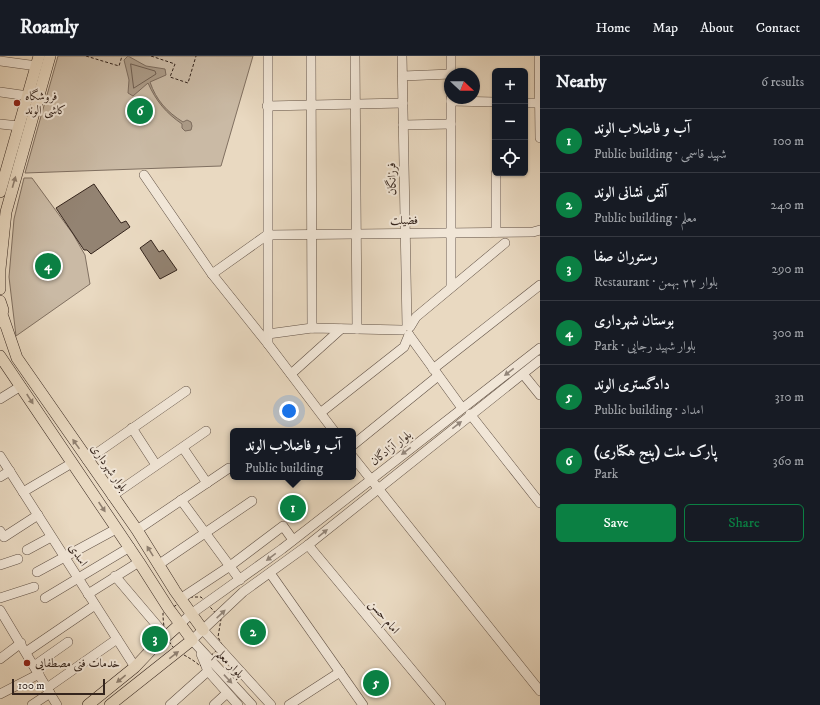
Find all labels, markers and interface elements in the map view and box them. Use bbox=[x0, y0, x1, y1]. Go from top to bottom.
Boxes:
text: Roamly bbox=[20, 16, 79, 39]
text: Home bbox=[596, 19, 630, 37]
text: Map bbox=[652, 19, 678, 37]
text: About bbox=[700, 19, 734, 37]
text: Contact bbox=[756, 19, 800, 37]
north arrow bbox=[444, 68, 480, 104]
map controls bbox=[492, 68, 528, 176]
button: + bbox=[492, 68, 528, 104]
text: Nearby bbox=[556, 71, 606, 93]
text: 6 results bbox=[761, 74, 804, 90]
place label: فروشگاه کاشی الوند bbox=[25, 88, 66, 119]
pin: 6 bbox=[127, 96, 153, 126]
marker: فروشگاه کاشی الوند bbox=[12, 98, 22, 108]
button: − bbox=[492, 104, 528, 140]
text: آب و فاضلاب الوند bbox=[594, 119, 690, 138]
text: 1 bbox=[567, 133, 571, 149]
text: 100 m bbox=[773, 133, 804, 149]
button: locate bbox=[492, 140, 528, 176]
text: Public building · شهید قاسمی bbox=[594, 146, 727, 162]
street label: فرزانگان bbox=[383, 162, 400, 196]
one-way arrow bbox=[12, 176, 18, 188]
text: آتش نشانی الوند bbox=[594, 183, 667, 202]
text: 2 bbox=[566, 197, 572, 213]
text: 240 m bbox=[771, 197, 804, 213]
text: Public building · معلم bbox=[594, 210, 697, 226]
street label: فضیلت bbox=[390, 213, 418, 228]
text: رستوران صفا bbox=[594, 247, 658, 266]
pin: 4 bbox=[35, 251, 61, 281]
text: 3 bbox=[567, 261, 571, 277]
text: 290 m bbox=[772, 261, 804, 277]
text: Restaurant · بلوار ۲۲ بهمن bbox=[594, 274, 718, 290]
text: بوستان شهرداری bbox=[594, 311, 674, 330]
text: 4 bbox=[565, 325, 573, 341]
text: 300 m bbox=[773, 325, 804, 341]
text: Park · بلوار شهید رجایی bbox=[594, 338, 696, 354]
one-way arrow bbox=[504, 367, 515, 376]
text: دادگستری الوند bbox=[594, 375, 670, 394]
text: 5 bbox=[566, 389, 572, 405]
text: 310 m bbox=[775, 389, 804, 405]
one-way arrow bbox=[26, 394, 34, 404]
your location bbox=[279, 401, 299, 421]
text: Public building · امداد bbox=[594, 402, 703, 418]
one-way arrow bbox=[451, 421, 462, 430]
street label: بلوار آزادگان bbox=[367, 426, 415, 469]
popup bbox=[230, 428, 356, 480]
text: آب و فاضلاب الوند bbox=[245, 436, 341, 455]
one-way arrow bbox=[72, 439, 80, 450]
street label: بلوار شهرداری bbox=[87, 441, 131, 495]
text: پارک ملت (پنج هکتاری) bbox=[594, 442, 717, 461]
one-way arrow bbox=[401, 447, 412, 455]
text: 6 bbox=[566, 453, 572, 469]
text: 360 m bbox=[773, 453, 804, 469]
text: Public building bbox=[245, 460, 323, 476]
text: Park bbox=[594, 466, 618, 482]
pin: 1 bbox=[280, 493, 306, 523]
one-way arrow bbox=[98, 502, 106, 513]
button: Save bbox=[556, 504, 676, 542]
button: Share bbox=[684, 504, 804, 542]
one-way arrow bbox=[317, 529, 328, 537]
street label: اسدی bbox=[65, 541, 91, 570]
one-way arrow bbox=[146, 546, 154, 557]
one-way arrow bbox=[265, 553, 276, 561]
street label: امام حسن bbox=[363, 597, 403, 639]
one-way arrow bbox=[216, 609, 226, 618]
pin: 2 bbox=[240, 617, 266, 647]
pin: 3 bbox=[142, 624, 168, 654]
street label: بلوار معلم bbox=[210, 646, 247, 684]
one-way arrow bbox=[168, 651, 179, 660]
place label: خدمات فنی مصطفایی bbox=[35, 656, 120, 672]
marker: خدمات فنی مصطفایی bbox=[22, 658, 32, 668]
pin: 5 bbox=[363, 668, 389, 698]
one-way arrow bbox=[115, 674, 126, 683]
one-way arrow bbox=[223, 674, 232, 684]
scale bar bbox=[12, 677, 105, 696]
text: 100 m bbox=[18, 679, 44, 693]

